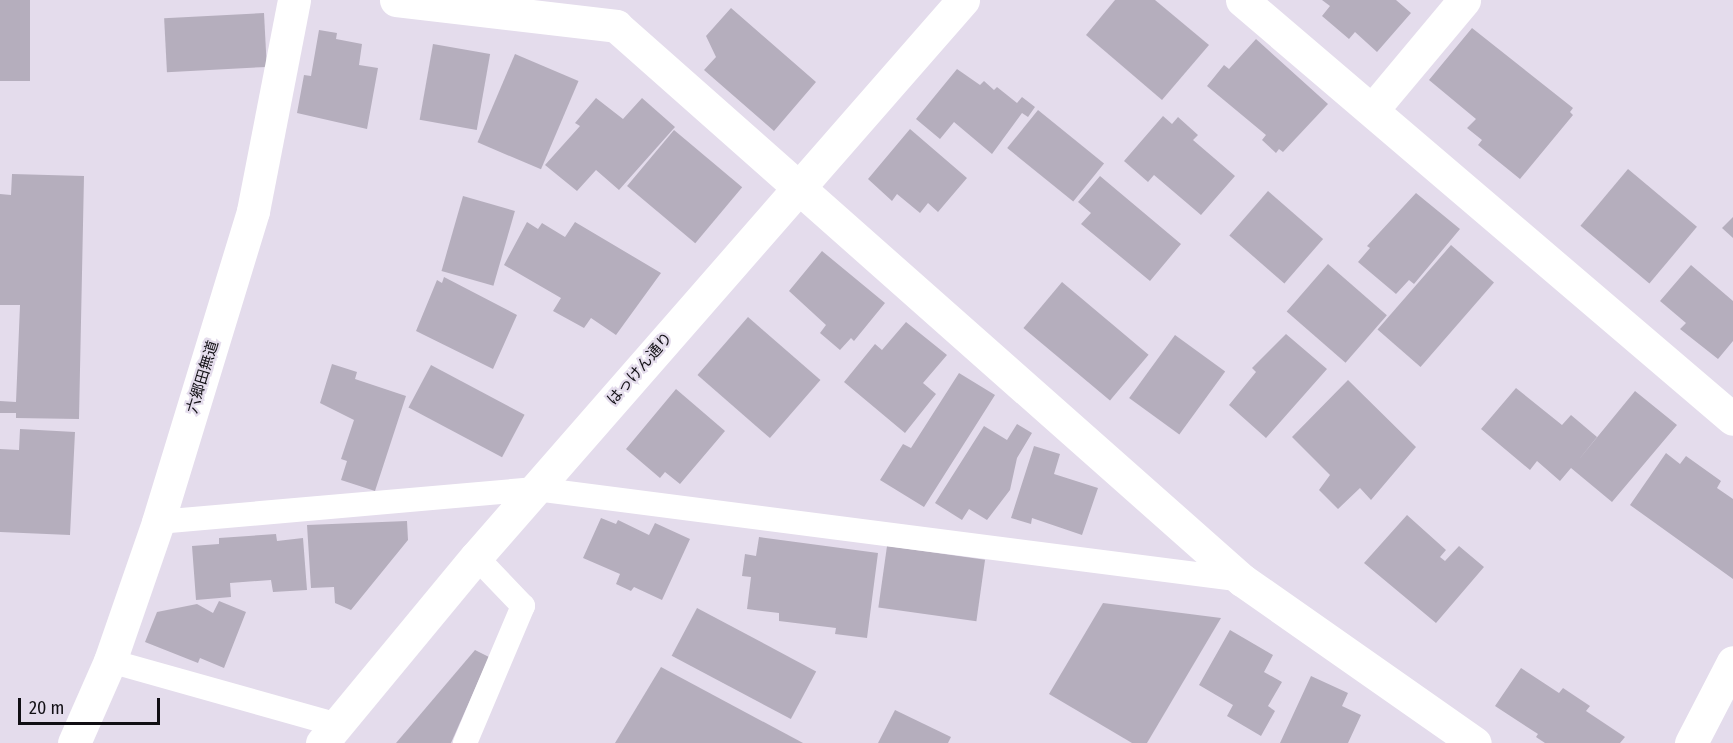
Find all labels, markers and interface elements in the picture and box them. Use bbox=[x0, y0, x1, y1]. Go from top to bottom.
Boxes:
street label: はっけん通り bbox=[604, 329, 676, 409]
street label: 六郷田無道 bbox=[183, 339, 223, 415]
scale bar bbox=[21, 686, 164, 724]
text: 20 m bbox=[29, 697, 64, 719]

